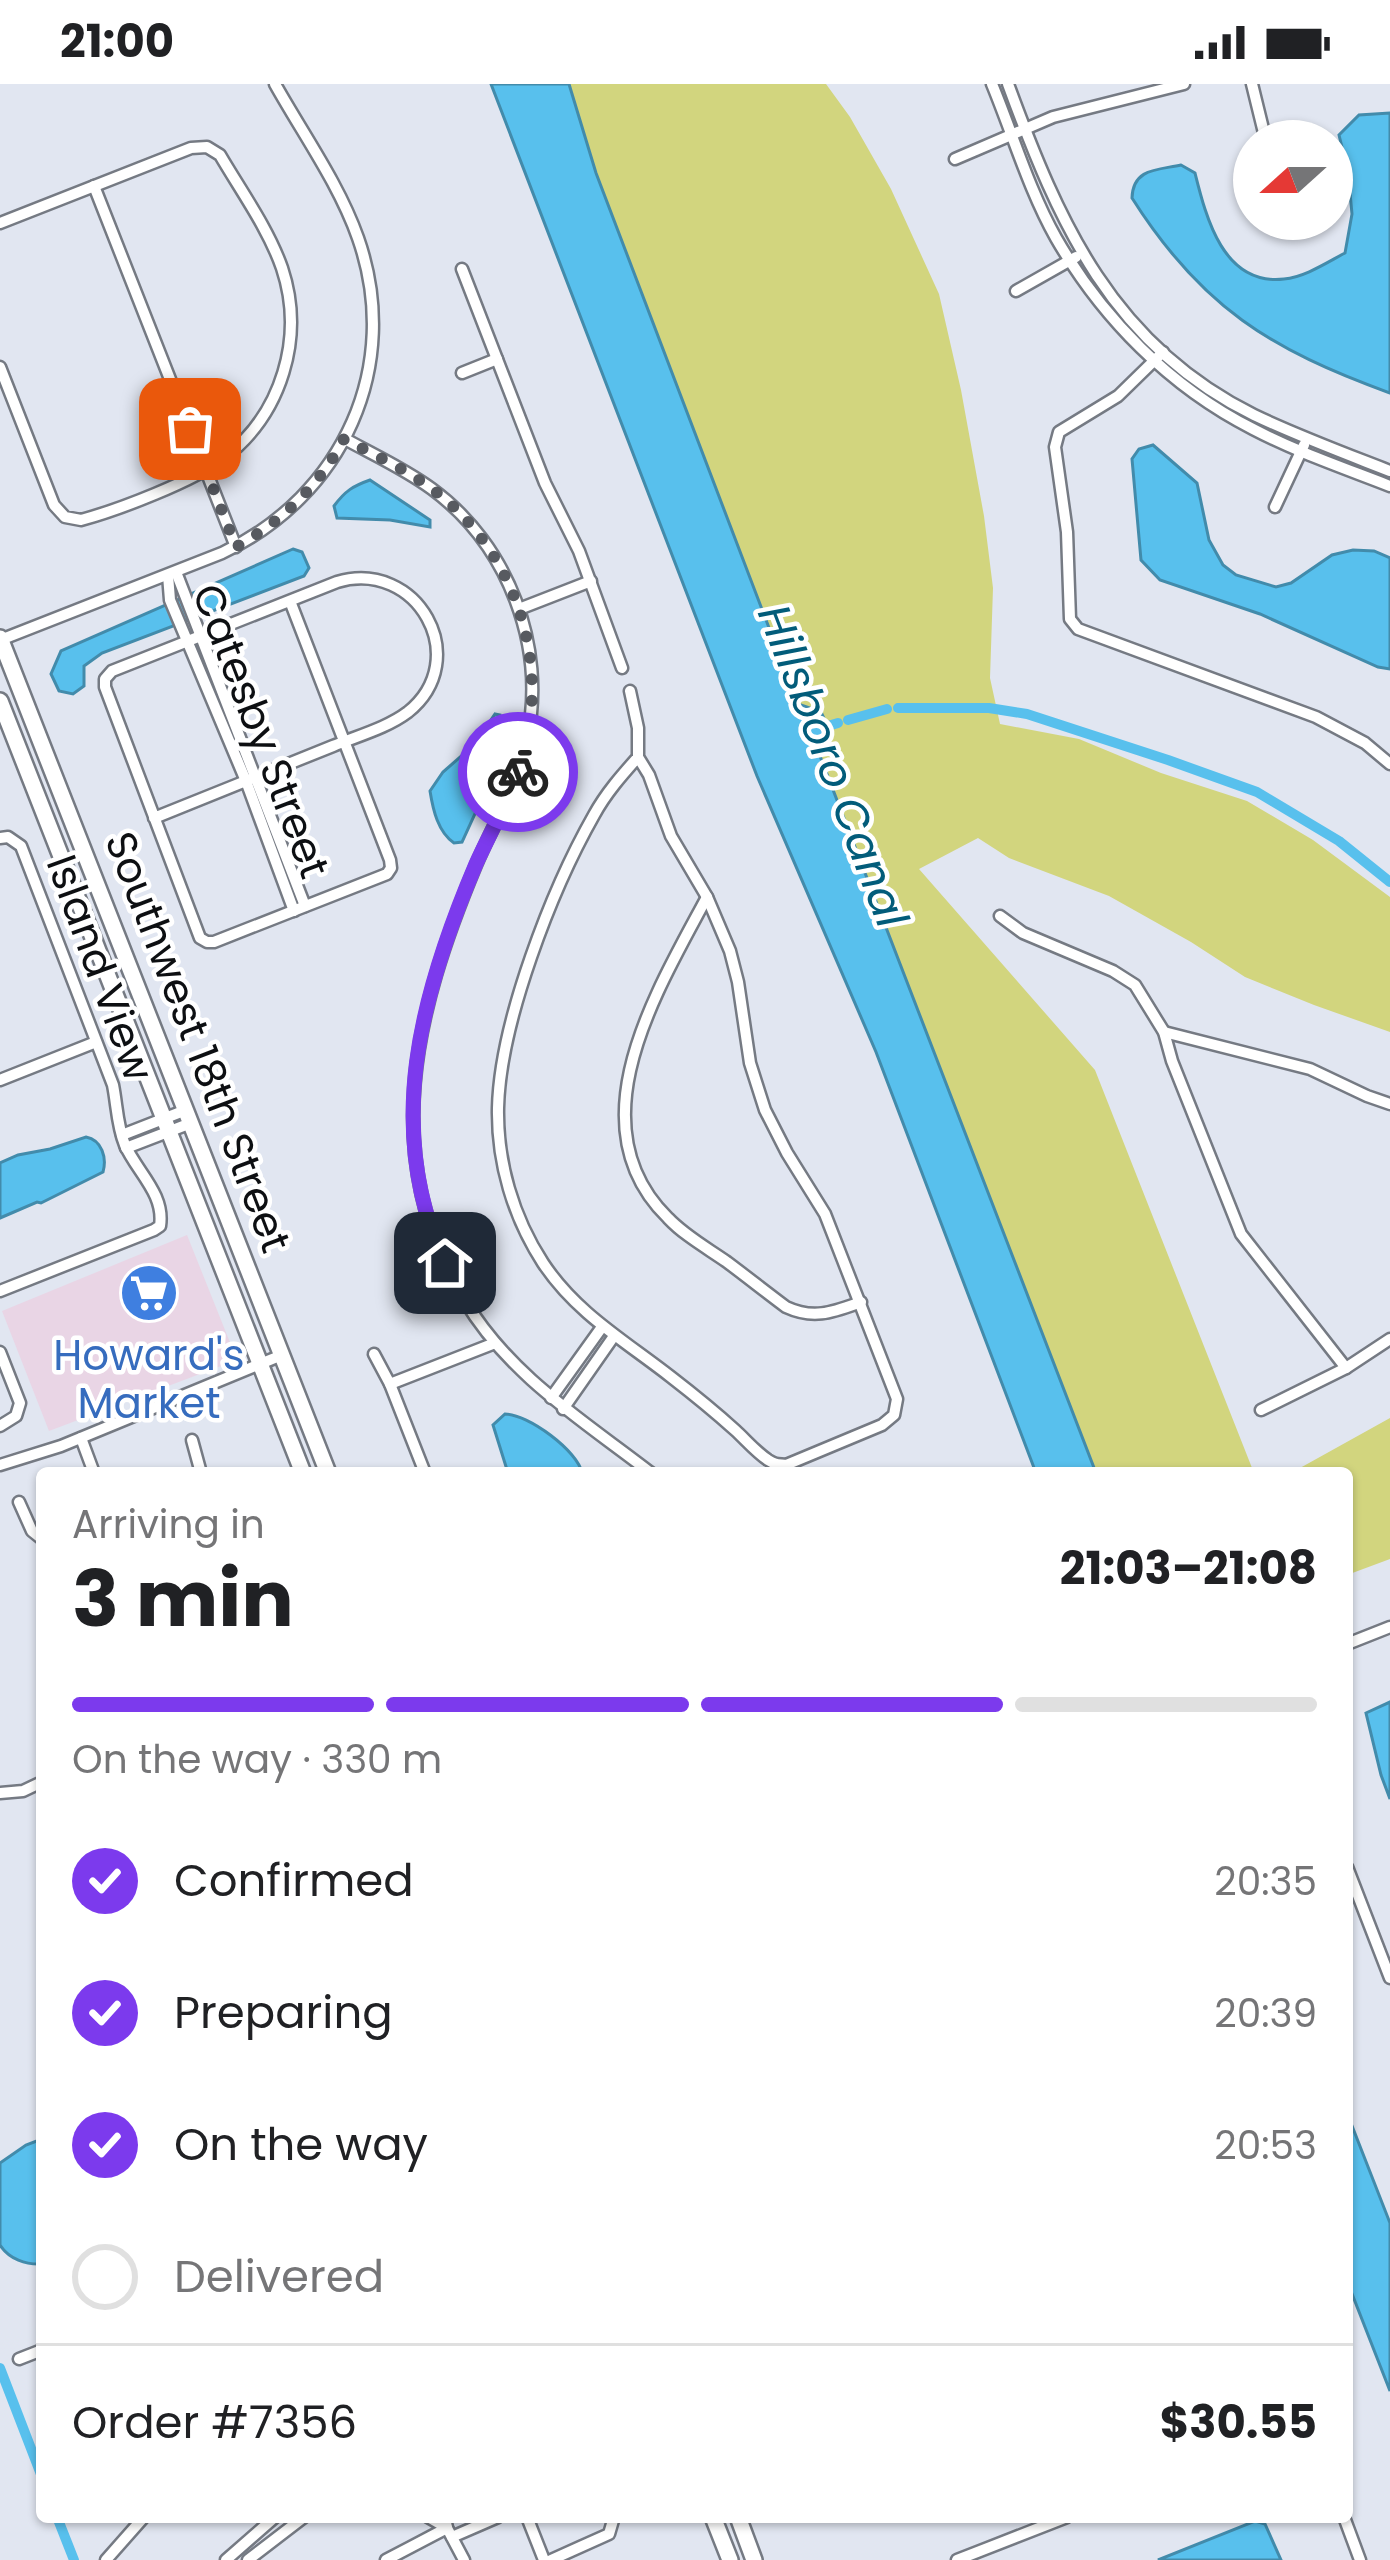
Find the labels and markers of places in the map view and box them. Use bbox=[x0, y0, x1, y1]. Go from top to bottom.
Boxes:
pin bbox=[139, 378, 241, 480]
pin bbox=[394, 1212, 496, 1314]
supermarket icon: Howard's Market bbox=[118, 1262, 180, 1324]
place label: Howard's Market bbox=[53, 1326, 245, 1433]

